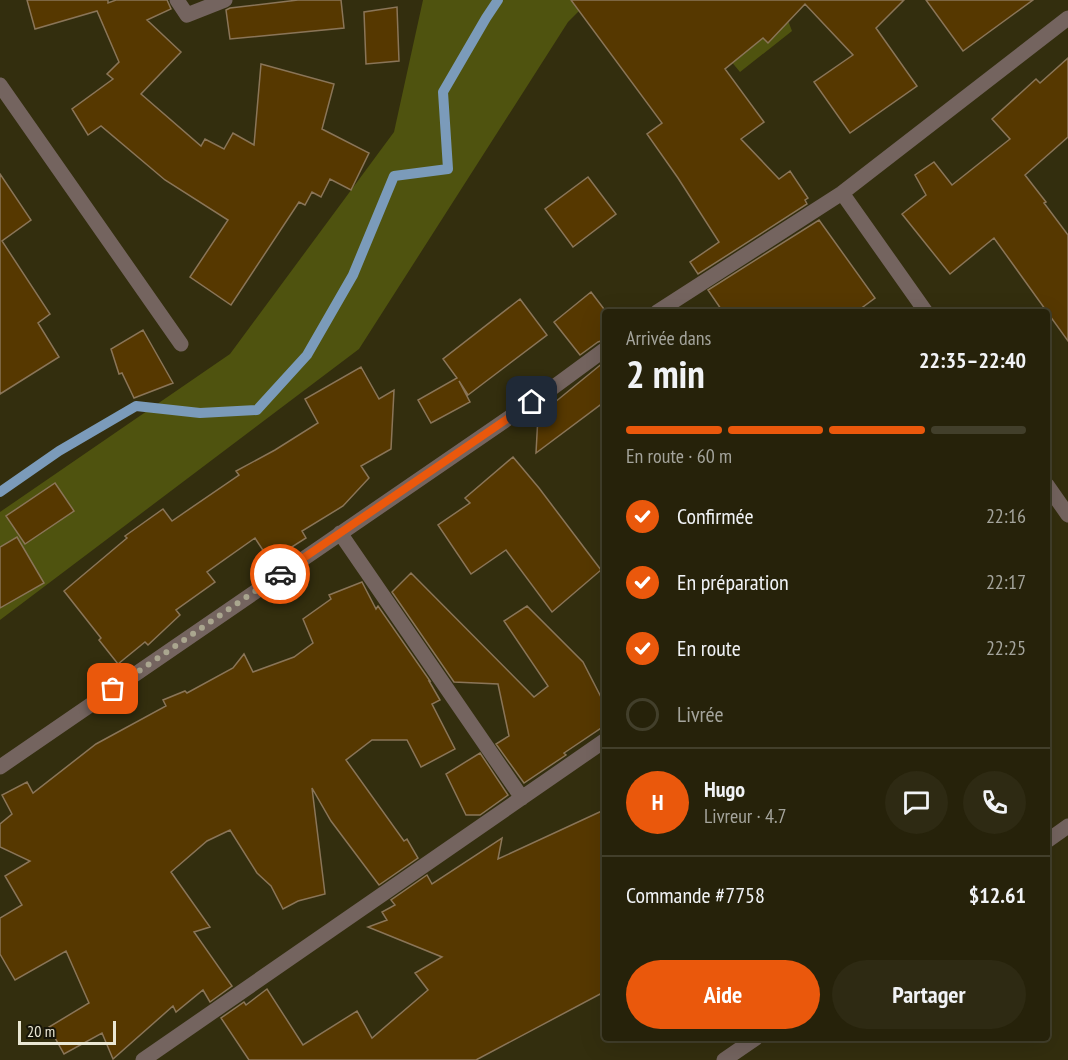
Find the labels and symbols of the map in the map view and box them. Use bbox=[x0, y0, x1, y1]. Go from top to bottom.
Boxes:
pin bbox=[506, 376, 557, 427]
courier bbox=[250, 544, 310, 604]
pin bbox=[87, 663, 138, 714]
scale bar bbox=[18, 1018, 116, 1046]

